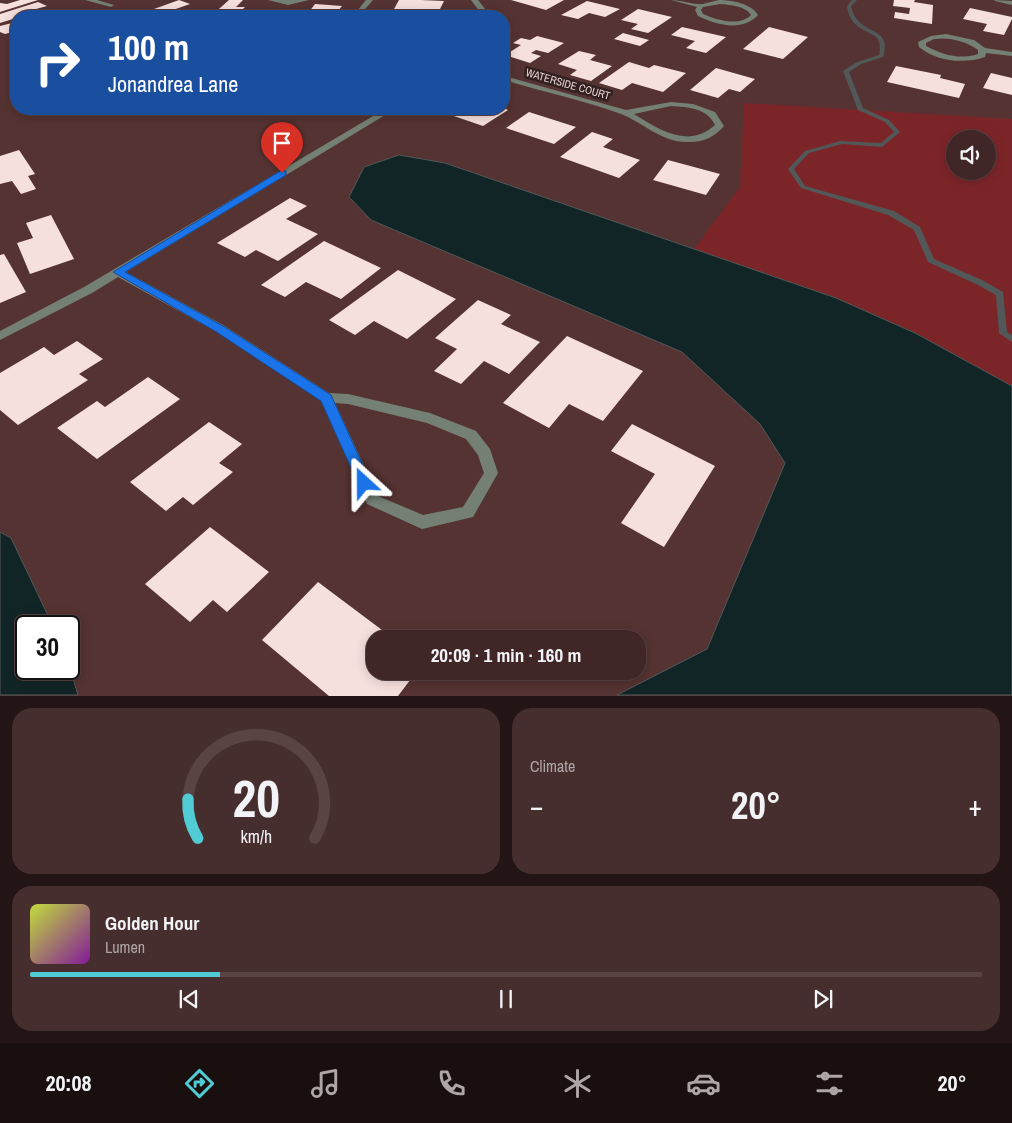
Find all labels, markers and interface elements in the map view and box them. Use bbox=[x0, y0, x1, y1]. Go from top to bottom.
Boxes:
text: 100 m bbox=[108, 24, 189, 71]
icon: right bbox=[25, 30, 90, 95]
street label: WATERSIDE COURT bbox=[524, 65, 612, 103]
text: Jonandrea Lane bbox=[108, 69, 238, 99]
pin bbox=[261, 122, 303, 173]
icon: arrive bbox=[268, 129, 296, 157]
map controls bbox=[946, 130, 996, 180]
button: sound bbox=[946, 130, 996, 180]
position arrow bbox=[337, 456, 389, 508]
speed limit sign: 30 bbox=[15, 615, 80, 680]
text: 20:09 · 1 min · 160 m bbox=[431, 642, 581, 668]
text: Climate bbox=[530, 755, 575, 777]
text: 20 bbox=[232, 763, 280, 833]
text: 20° bbox=[731, 780, 781, 831]
text: − bbox=[530, 787, 543, 825]
text: + bbox=[969, 787, 982, 825]
text: km/h bbox=[240, 825, 272, 849]
text: Golden Hour bbox=[105, 910, 199, 936]
text: Lumen bbox=[105, 936, 145, 958]
icon: previous bbox=[175, 985, 203, 1013]
icon: pause bbox=[492, 985, 520, 1013]
icon: next bbox=[809, 985, 837, 1013]
icon: directions bbox=[182, 1066, 217, 1101]
icon: music bbox=[308, 1066, 343, 1101]
icon: phone bbox=[434, 1066, 469, 1101]
icon: climate bbox=[560, 1066, 595, 1101]
icon: car bbox=[686, 1066, 721, 1101]
icon: filters bbox=[812, 1066, 847, 1101]
text: 20:08 bbox=[45, 1068, 92, 1098]
text: 20° bbox=[938, 1068, 966, 1098]

